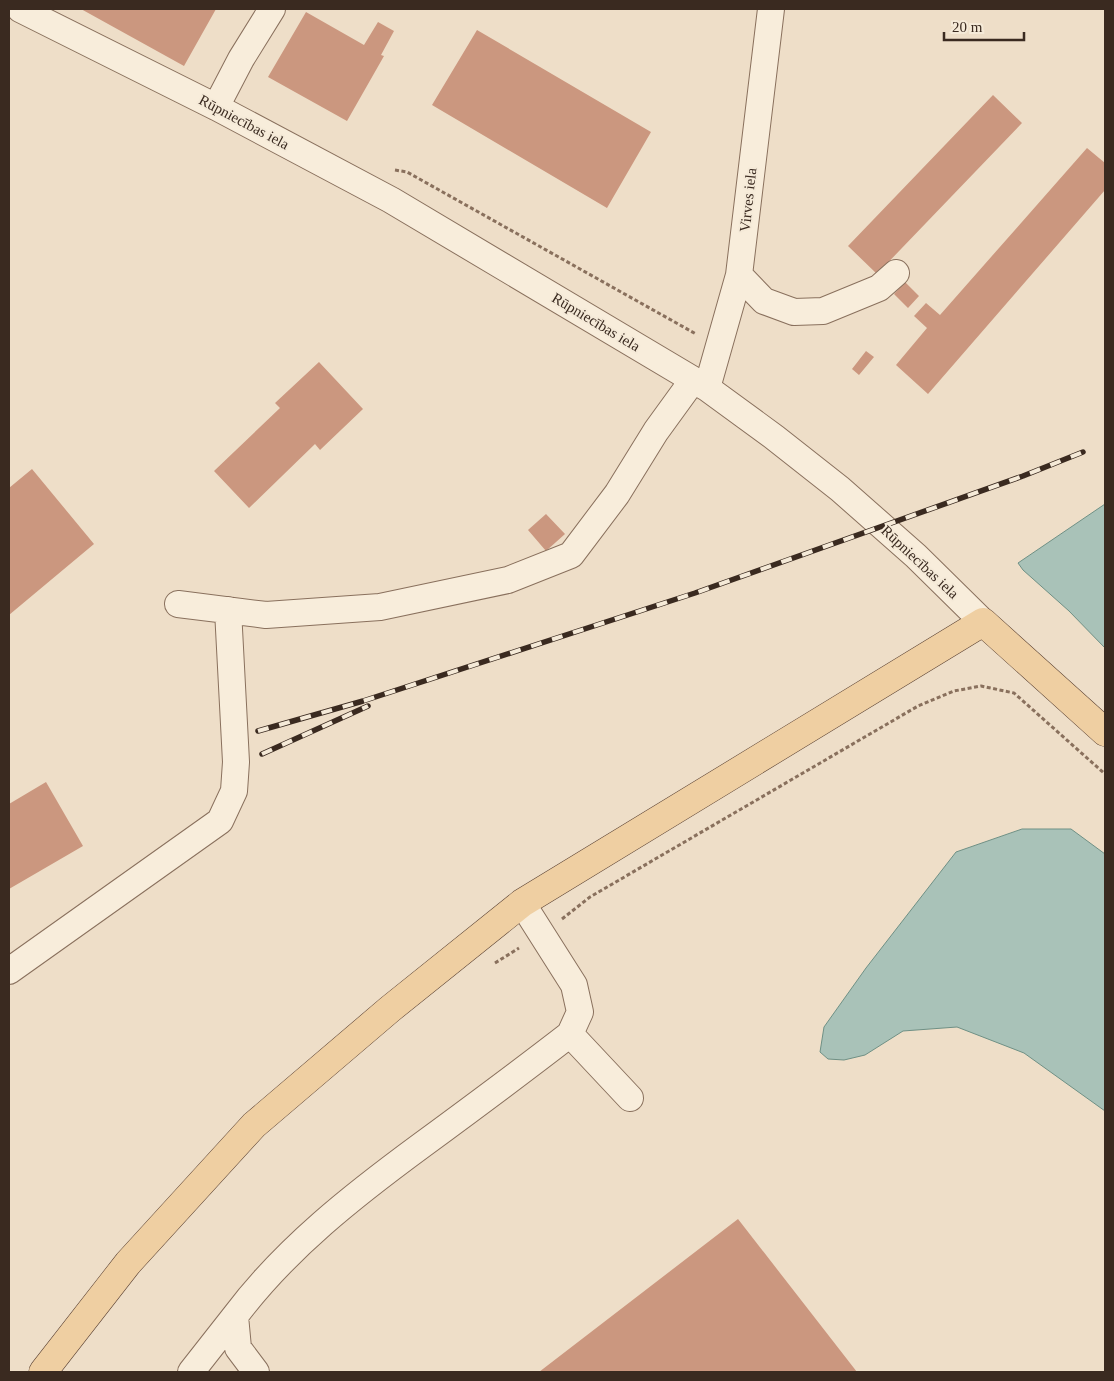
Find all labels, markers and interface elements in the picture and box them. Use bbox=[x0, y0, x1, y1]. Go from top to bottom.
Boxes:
scale bar bbox=[944, 10, 1024, 42]
text: 20 m bbox=[952, 19, 983, 35]
street label: Rūpniecības iela bbox=[196, 92, 292, 153]
street label: Virves iela bbox=[737, 167, 759, 233]
street label: Rūpniecības iela bbox=[549, 290, 643, 355]
street label: Rūpniecības iela bbox=[878, 522, 962, 602]

